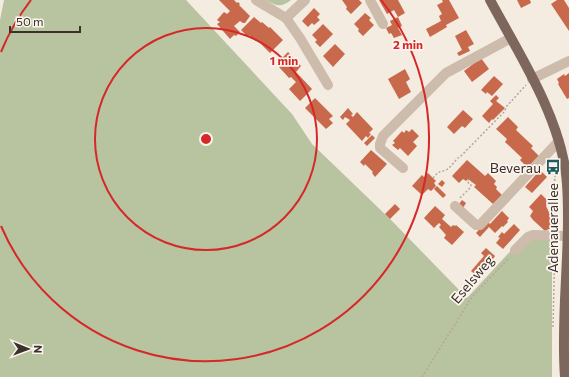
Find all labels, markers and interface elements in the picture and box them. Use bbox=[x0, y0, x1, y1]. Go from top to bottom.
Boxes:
scale bar bbox=[10, 8, 80, 34]
text: 50 m bbox=[16, 14, 44, 28]
text: 2 min bbox=[393, 37, 423, 51]
text: 1 min bbox=[270, 53, 298, 67]
centre of rings bbox=[199, 132, 213, 146]
bus stop icon: Beverau bbox=[544, 158, 562, 176]
place label: Beverau bbox=[490, 159, 541, 176]
street label: Adenauerallee bbox=[544, 183, 561, 273]
street label: Eselsweg bbox=[447, 251, 497, 307]
north arrow bbox=[8, 329, 48, 369]
text: N bbox=[32, 345, 45, 353]

